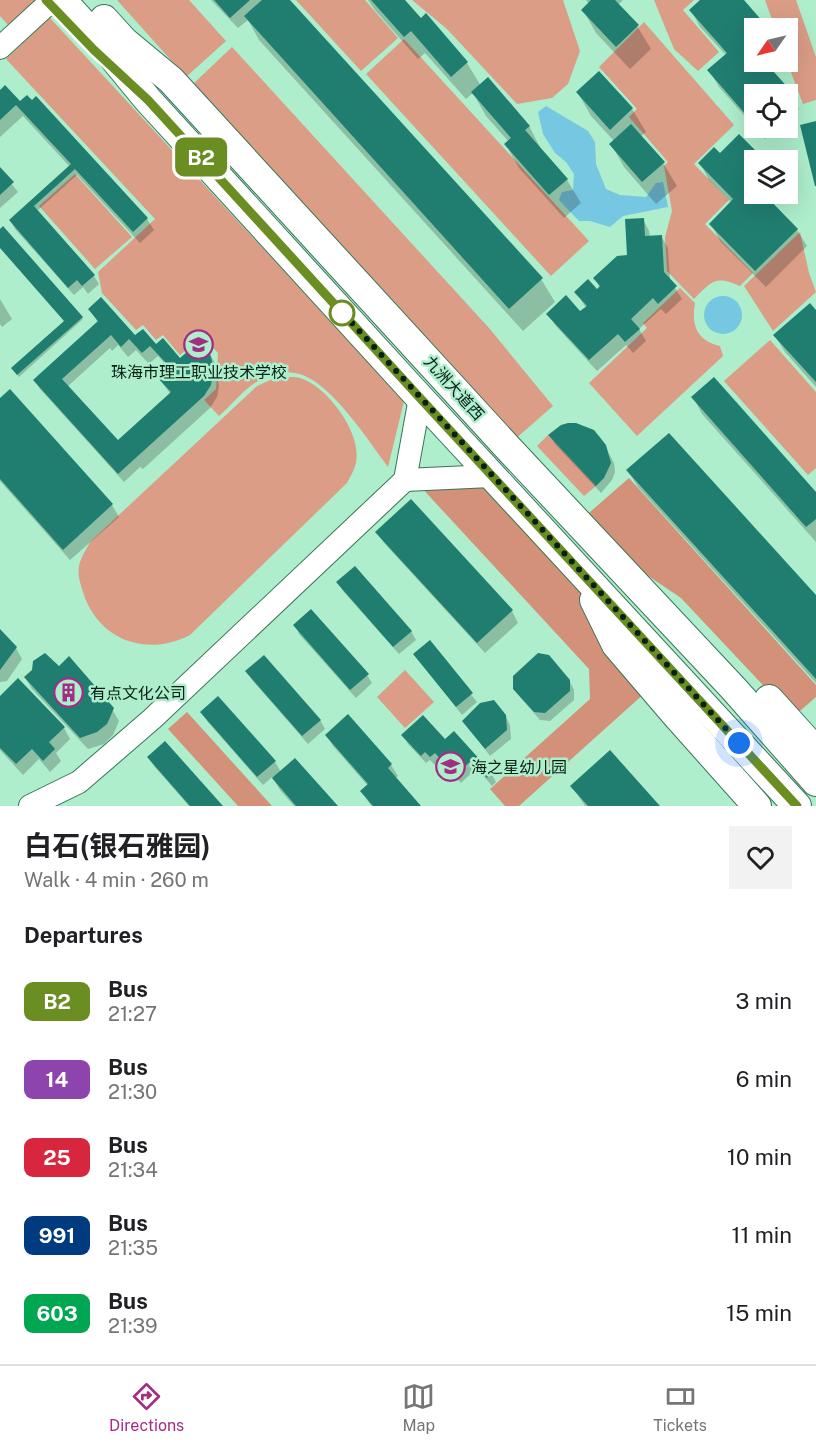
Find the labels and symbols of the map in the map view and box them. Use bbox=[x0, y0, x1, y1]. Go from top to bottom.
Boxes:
north arrow bbox=[744, 18, 798, 72]
line badge: B2 bbox=[174, 138, 228, 176]
unlabelled marker bbox=[329, 300, 355, 326]
school or university icon: 珠海市理工职业技术学校 bbox=[183, 328, 215, 360]
street label: 九洲大道西 bbox=[420, 352, 488, 424]
place label: 珠海市理工职业技术学校 bbox=[111, 363, 287, 382]
building icon: 有点文化公司 bbox=[53, 677, 85, 709]
place label: 有点文化公司 bbox=[90, 684, 186, 703]
your location bbox=[724, 728, 754, 758]
school or university icon: 海之星幼儿园 bbox=[434, 751, 466, 783]
place label: 海之星幼儿园 bbox=[471, 758, 567, 777]

